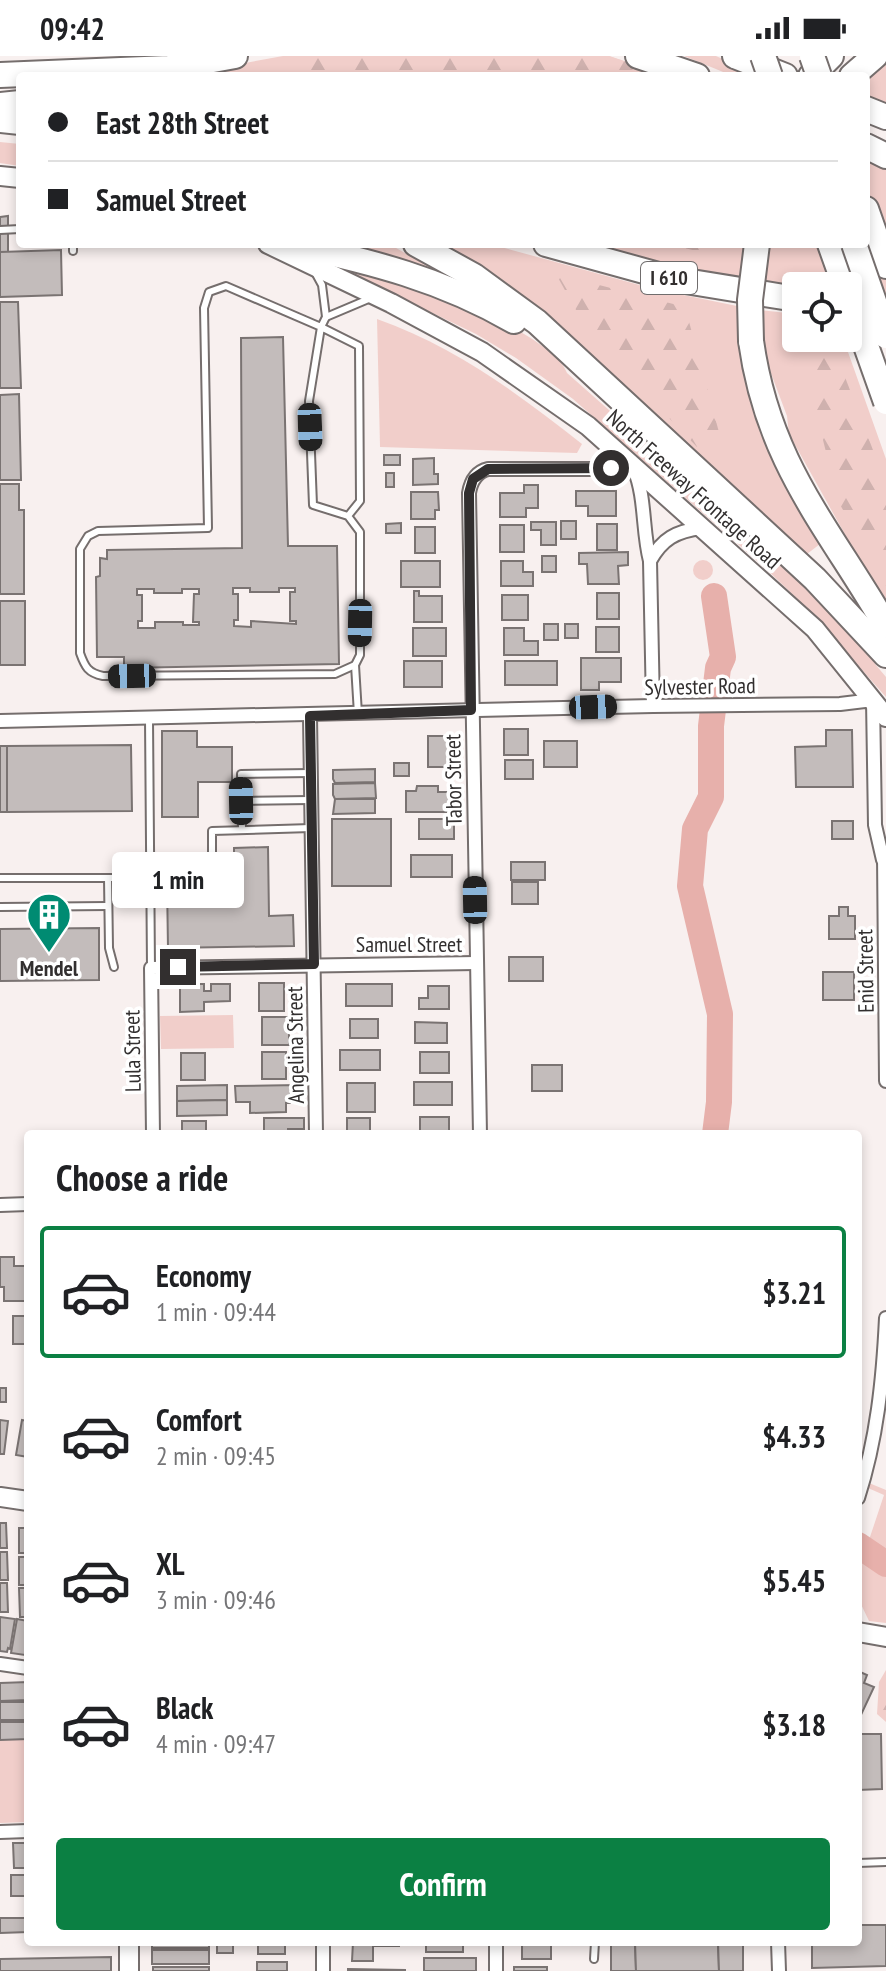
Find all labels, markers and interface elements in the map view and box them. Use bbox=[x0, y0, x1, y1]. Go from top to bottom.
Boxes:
text: 09:42 bbox=[40, 9, 105, 48]
text: East 28th Street bbox=[96, 103, 269, 142]
text: Samuel Street bbox=[96, 180, 246, 219]
road number: I 610 bbox=[641, 262, 697, 294]
map controls bbox=[782, 272, 862, 352]
button: locate bbox=[782, 272, 862, 352]
car bbox=[297, 403, 323, 451]
street label: North Freeway Frontage Road bbox=[601, 403, 787, 575]
route start bbox=[593, 450, 629, 486]
car bbox=[348, 599, 372, 647]
car bbox=[108, 664, 156, 688]
street label: Sylvester Road bbox=[644, 671, 756, 701]
car bbox=[569, 694, 617, 720]
street label: Tabor Street bbox=[438, 734, 468, 826]
car bbox=[229, 777, 253, 825]
callout: 1 min bbox=[112, 851, 244, 907]
text: 1 min bbox=[152, 863, 204, 896]
car bbox=[463, 876, 487, 924]
building icon: Mendel bbox=[25, 891, 73, 954]
street label: Enid Street bbox=[850, 929, 880, 1013]
street label: Samuel Street bbox=[356, 930, 462, 958]
route end bbox=[160, 949, 196, 985]
place label: Mendel bbox=[20, 954, 79, 982]
street label: Angelina Street bbox=[280, 986, 310, 1104]
street label: Lula Street bbox=[117, 1010, 147, 1092]
text: Choose a ride bbox=[56, 1154, 228, 1201]
icon: car bbox=[60, 1256, 132, 1328]
text: Economy bbox=[156, 1256, 251, 1295]
text: $3.21 bbox=[762, 1273, 826, 1312]
text: 1 min · 09:44 bbox=[156, 1295, 276, 1328]
icon: car bbox=[60, 1400, 132, 1472]
text: Comfort bbox=[156, 1400, 242, 1439]
text: $4.33 bbox=[762, 1417, 826, 1456]
text: 2 min · 09:45 bbox=[156, 1439, 276, 1472]
icon: car bbox=[60, 1544, 132, 1616]
text: XL bbox=[156, 1544, 185, 1583]
text: $5.45 bbox=[762, 1561, 826, 1600]
text: 3 min · 09:46 bbox=[156, 1583, 276, 1616]
icon: car bbox=[60, 1688, 132, 1760]
text: Black bbox=[156, 1688, 213, 1727]
text: $3.18 bbox=[762, 1705, 826, 1744]
text: 4 min · 09:47 bbox=[156, 1727, 276, 1760]
button: Confirm bbox=[56, 1838, 830, 1930]

